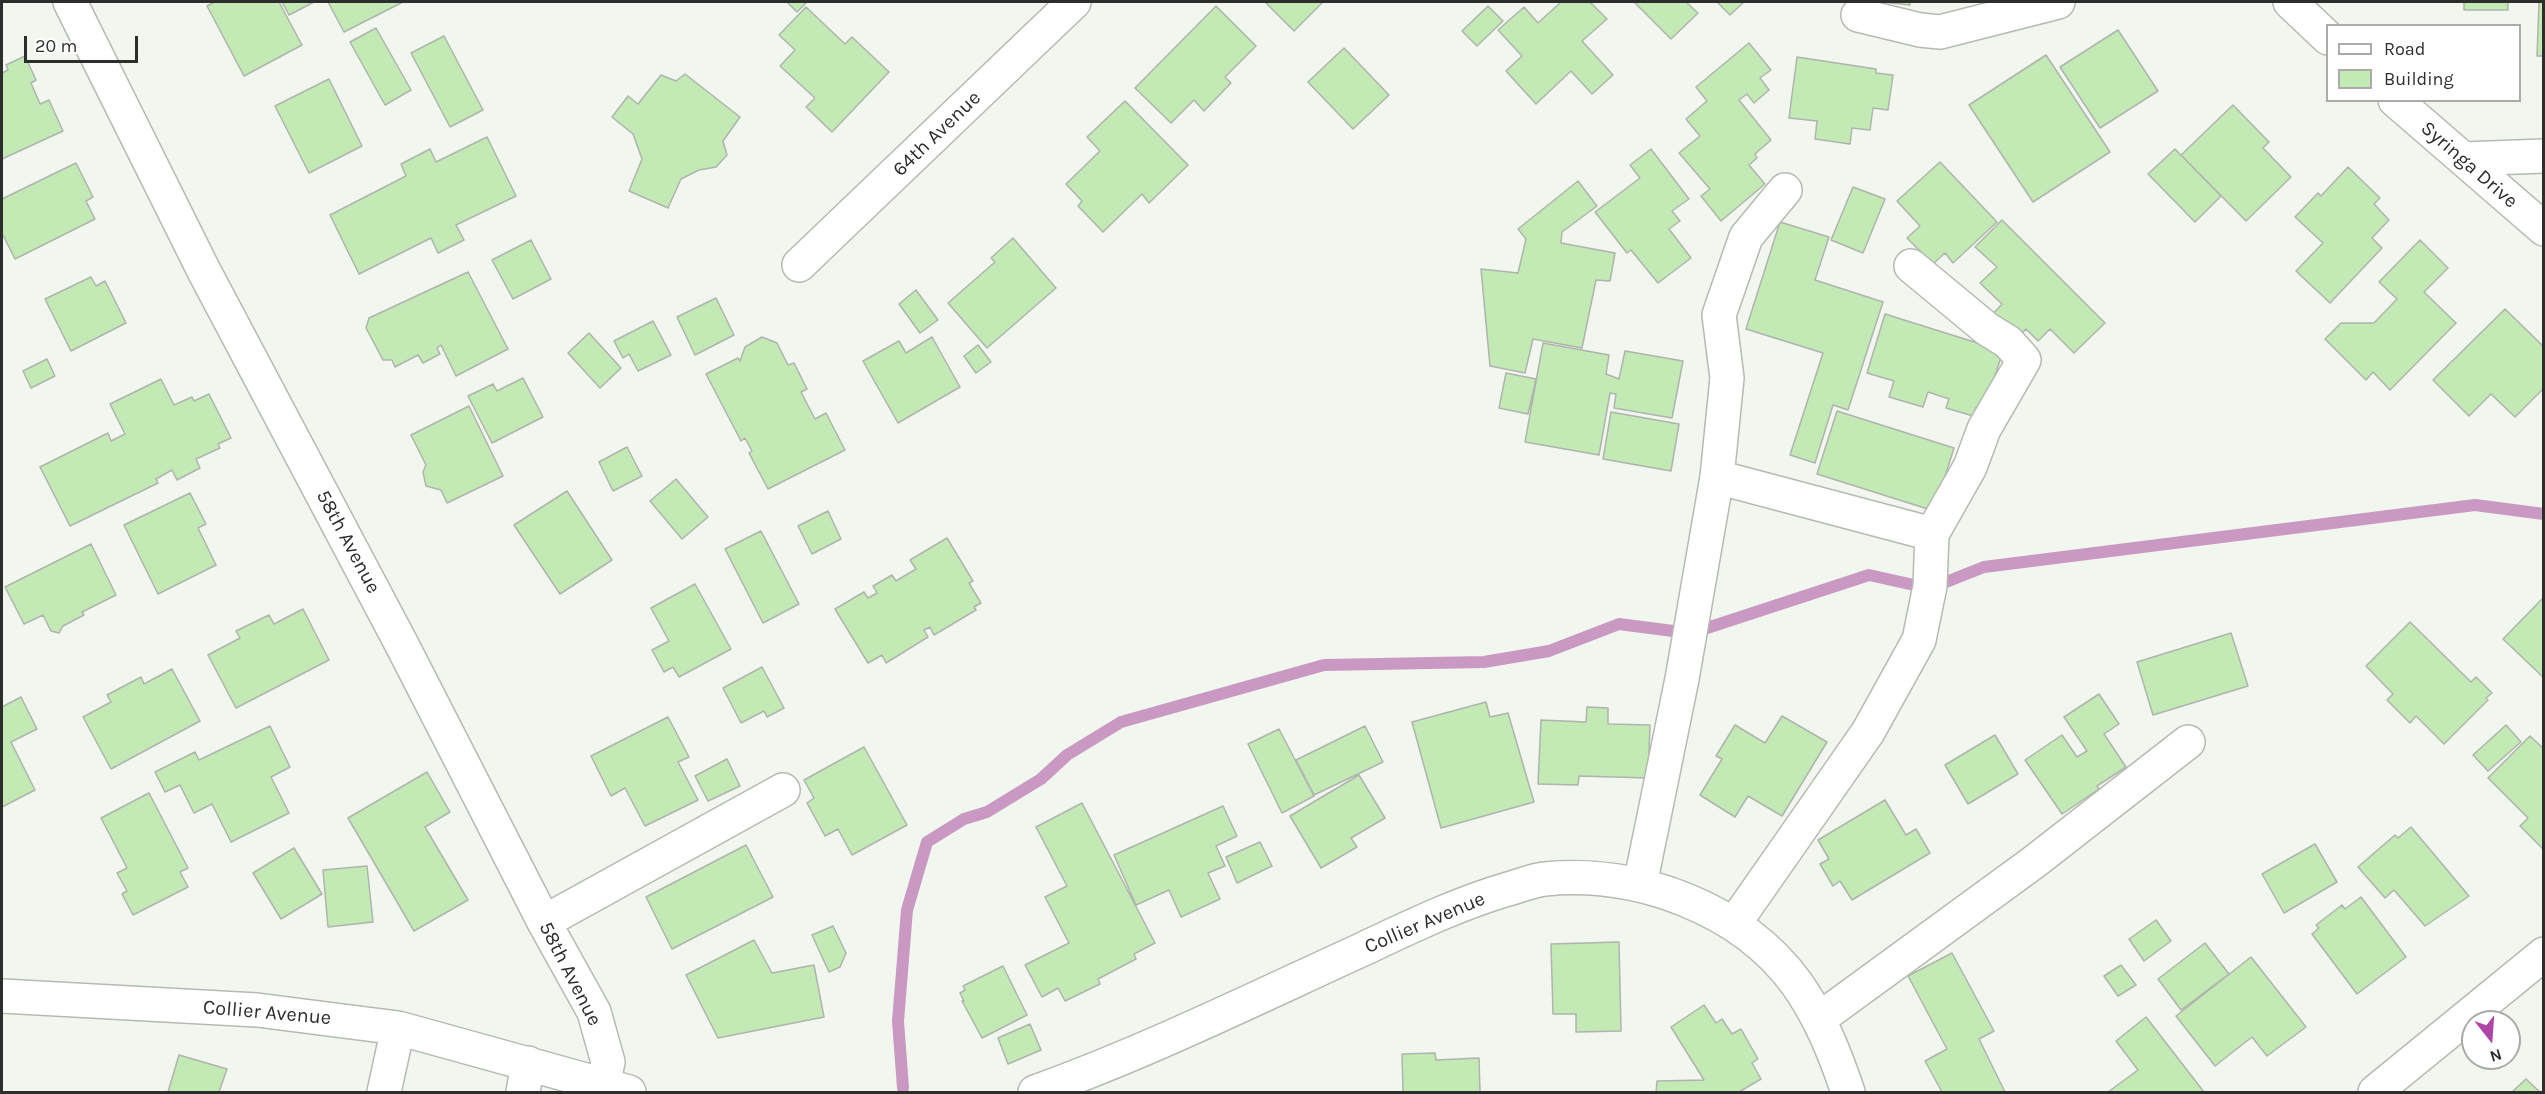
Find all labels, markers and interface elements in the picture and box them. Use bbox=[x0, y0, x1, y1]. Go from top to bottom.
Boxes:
scale bar bbox=[27, 24, 141, 62]
legend bbox=[2326, 24, 2521, 102]
text: 20 m bbox=[35, 35, 77, 57]
text: Road bbox=[2384, 38, 2425, 60]
text: Building bbox=[2384, 68, 2454, 90]
street label: 64th Avenue bbox=[888, 86, 986, 182]
street label: Syringa Drive bbox=[2416, 116, 2522, 214]
street label: 58th Avenue bbox=[311, 486, 385, 598]
street label: Collier Avenue bbox=[1361, 887, 1489, 959]
street label: 58th Avenue bbox=[533, 918, 607, 1030]
street label: Collier Avenue bbox=[202, 995, 332, 1031]
north arrow bbox=[2461, 1010, 2521, 1070]
text: N bbox=[2488, 1045, 2504, 1067]

